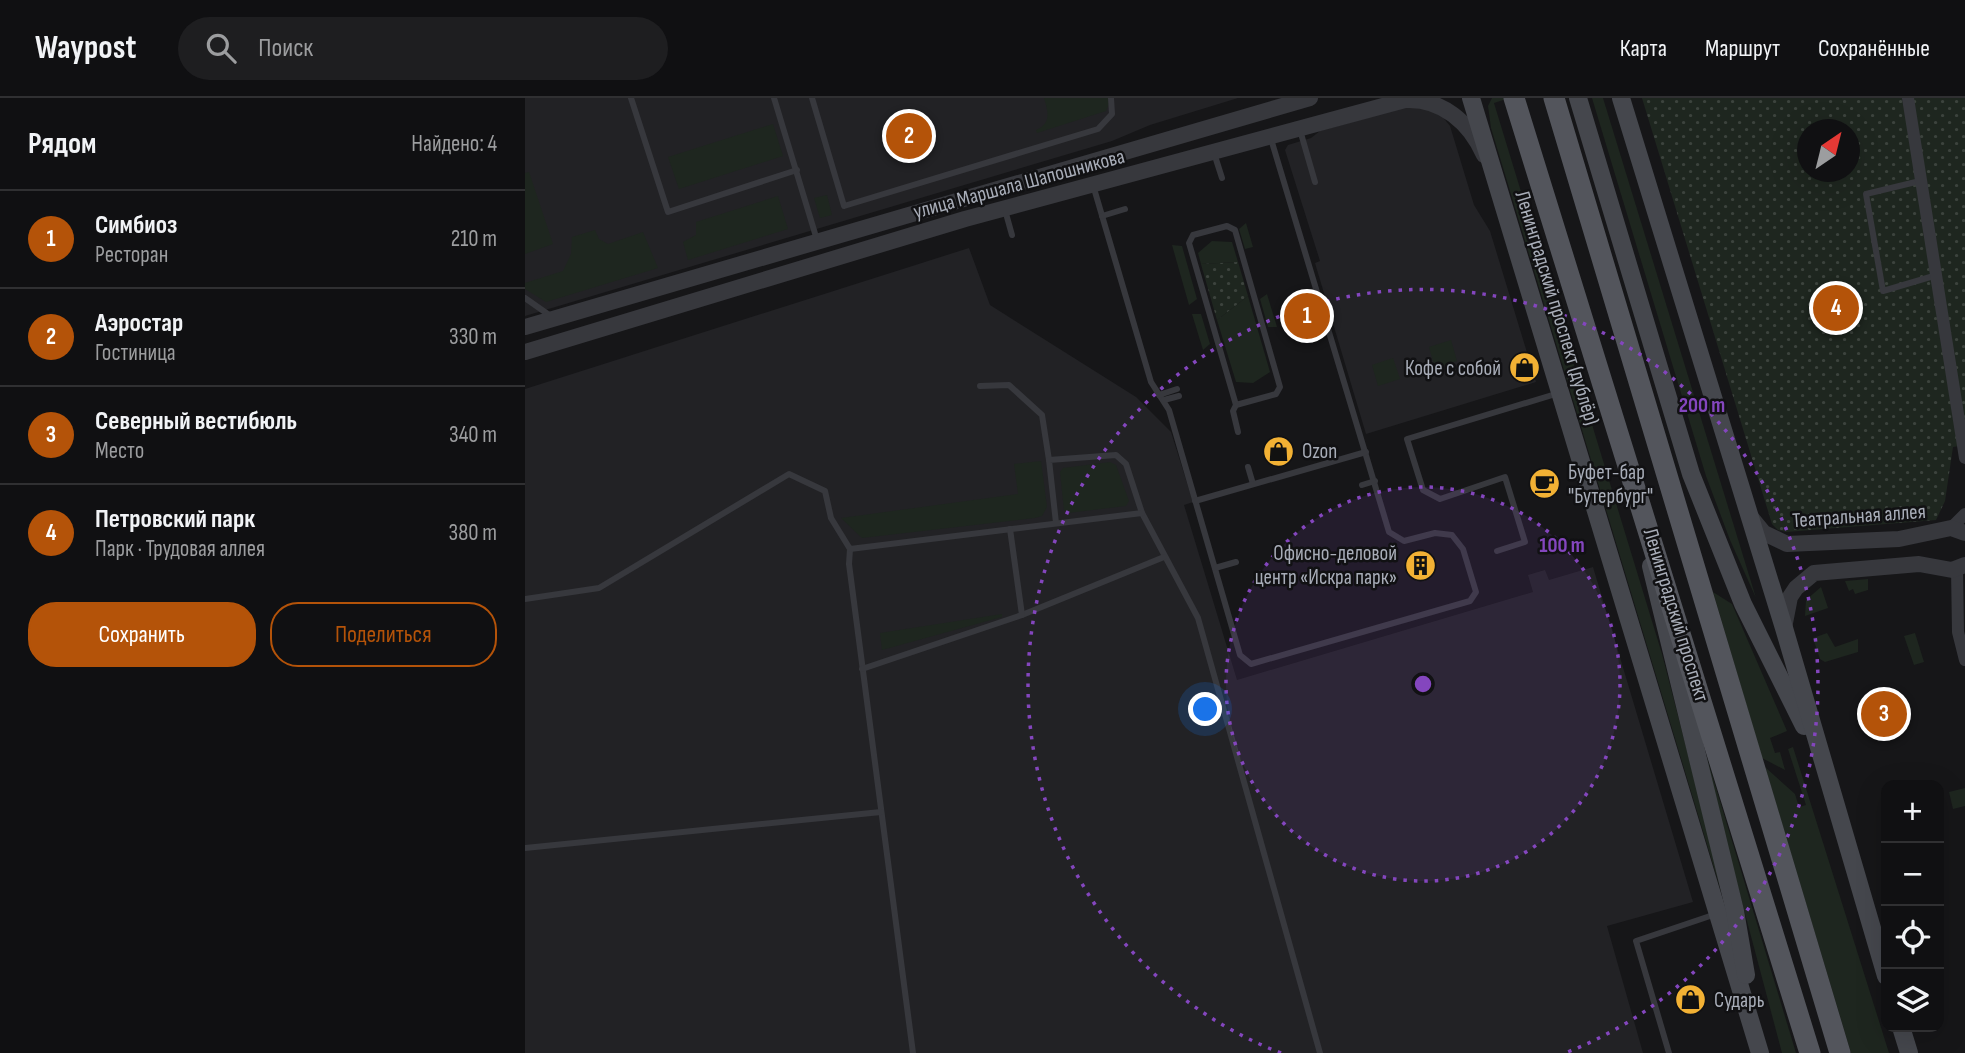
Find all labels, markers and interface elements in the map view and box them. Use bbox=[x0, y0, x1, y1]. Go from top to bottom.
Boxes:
search box bbox=[178, 17, 668, 80]
text: Waypost bbox=[35, 28, 136, 68]
icon: search bbox=[202, 29, 240, 67]
text: Поиск bbox=[258, 33, 313, 64]
text: Карта bbox=[1620, 34, 1667, 63]
text: Маршрут bbox=[1705, 34, 1780, 63]
text: Сохранённые bbox=[1818, 34, 1930, 63]
pin: 2 bbox=[886, 110, 932, 162]
north arrow bbox=[1797, 119, 1860, 182]
text: Рядом bbox=[28, 126, 96, 162]
text: Найдено: 4 bbox=[411, 130, 497, 158]
street label: улица Маршала Шапошникова bbox=[911, 144, 1127, 224]
street label: Ленинградский проспект (дублёр) bbox=[1509, 188, 1605, 428]
text: Симбиоз bbox=[95, 210, 178, 241]
text: 1 bbox=[46, 225, 56, 253]
text: 210 m bbox=[451, 225, 497, 253]
text: Ресторан bbox=[95, 241, 168, 269]
pin: 4 bbox=[1813, 282, 1859, 334]
pin: 1 bbox=[1284, 290, 1330, 342]
text: Аэростар bbox=[95, 308, 183, 339]
text: 2 bbox=[46, 323, 56, 351]
text: 330 m bbox=[449, 323, 497, 351]
text: Гостиница bbox=[95, 339, 176, 367]
shop icon: Кофе с собой bbox=[1507, 351, 1541, 385]
place label: Кофе с собой bbox=[1405, 356, 1501, 381]
text: 200 m bbox=[1679, 393, 1725, 418]
text: Cеверный вестибюль bbox=[95, 406, 297, 437]
text: 3 bbox=[46, 421, 56, 449]
text: 340 m bbox=[449, 421, 497, 449]
shop icon: Ozon bbox=[1262, 434, 1296, 468]
text: Место bbox=[95, 437, 144, 465]
place label: Ozon bbox=[1302, 439, 1337, 464]
place label: Буфет-бар "Бутербург" bbox=[1568, 460, 1653, 509]
cafe icon: Буфет-бар "Бутербург" bbox=[1528, 467, 1562, 501]
street label: Театральная аллея bbox=[1791, 499, 1927, 533]
text: Петровский парк bbox=[95, 504, 255, 535]
text: 4 bbox=[46, 519, 56, 547]
text: 380 m bbox=[449, 519, 497, 547]
street label: Ленинградский проспект bbox=[1638, 525, 1714, 705]
text: 100 m bbox=[1539, 533, 1585, 558]
text: Парк · Трудовая аллея bbox=[95, 535, 265, 563]
place label: Офисно-деловой центр «Искра парк» bbox=[1255, 541, 1397, 590]
building icon: Офисно-деловой центр «Искра парк» bbox=[1403, 548, 1437, 582]
button: Сохранить bbox=[28, 602, 256, 667]
button: Поделиться bbox=[270, 602, 497, 667]
centre of rings bbox=[1411, 672, 1435, 696]
pin: 3 bbox=[1861, 688, 1907, 740]
your location bbox=[1188, 692, 1222, 726]
map controls bbox=[1881, 780, 1944, 1032]
button: + bbox=[1881, 780, 1944, 843]
button: − bbox=[1881, 843, 1944, 906]
button: locate bbox=[1881, 906, 1944, 969]
button: layers bbox=[1881, 969, 1944, 1032]
shop icon: Сударь bbox=[1674, 983, 1708, 1017]
place label: Сударь bbox=[1714, 988, 1765, 1013]

